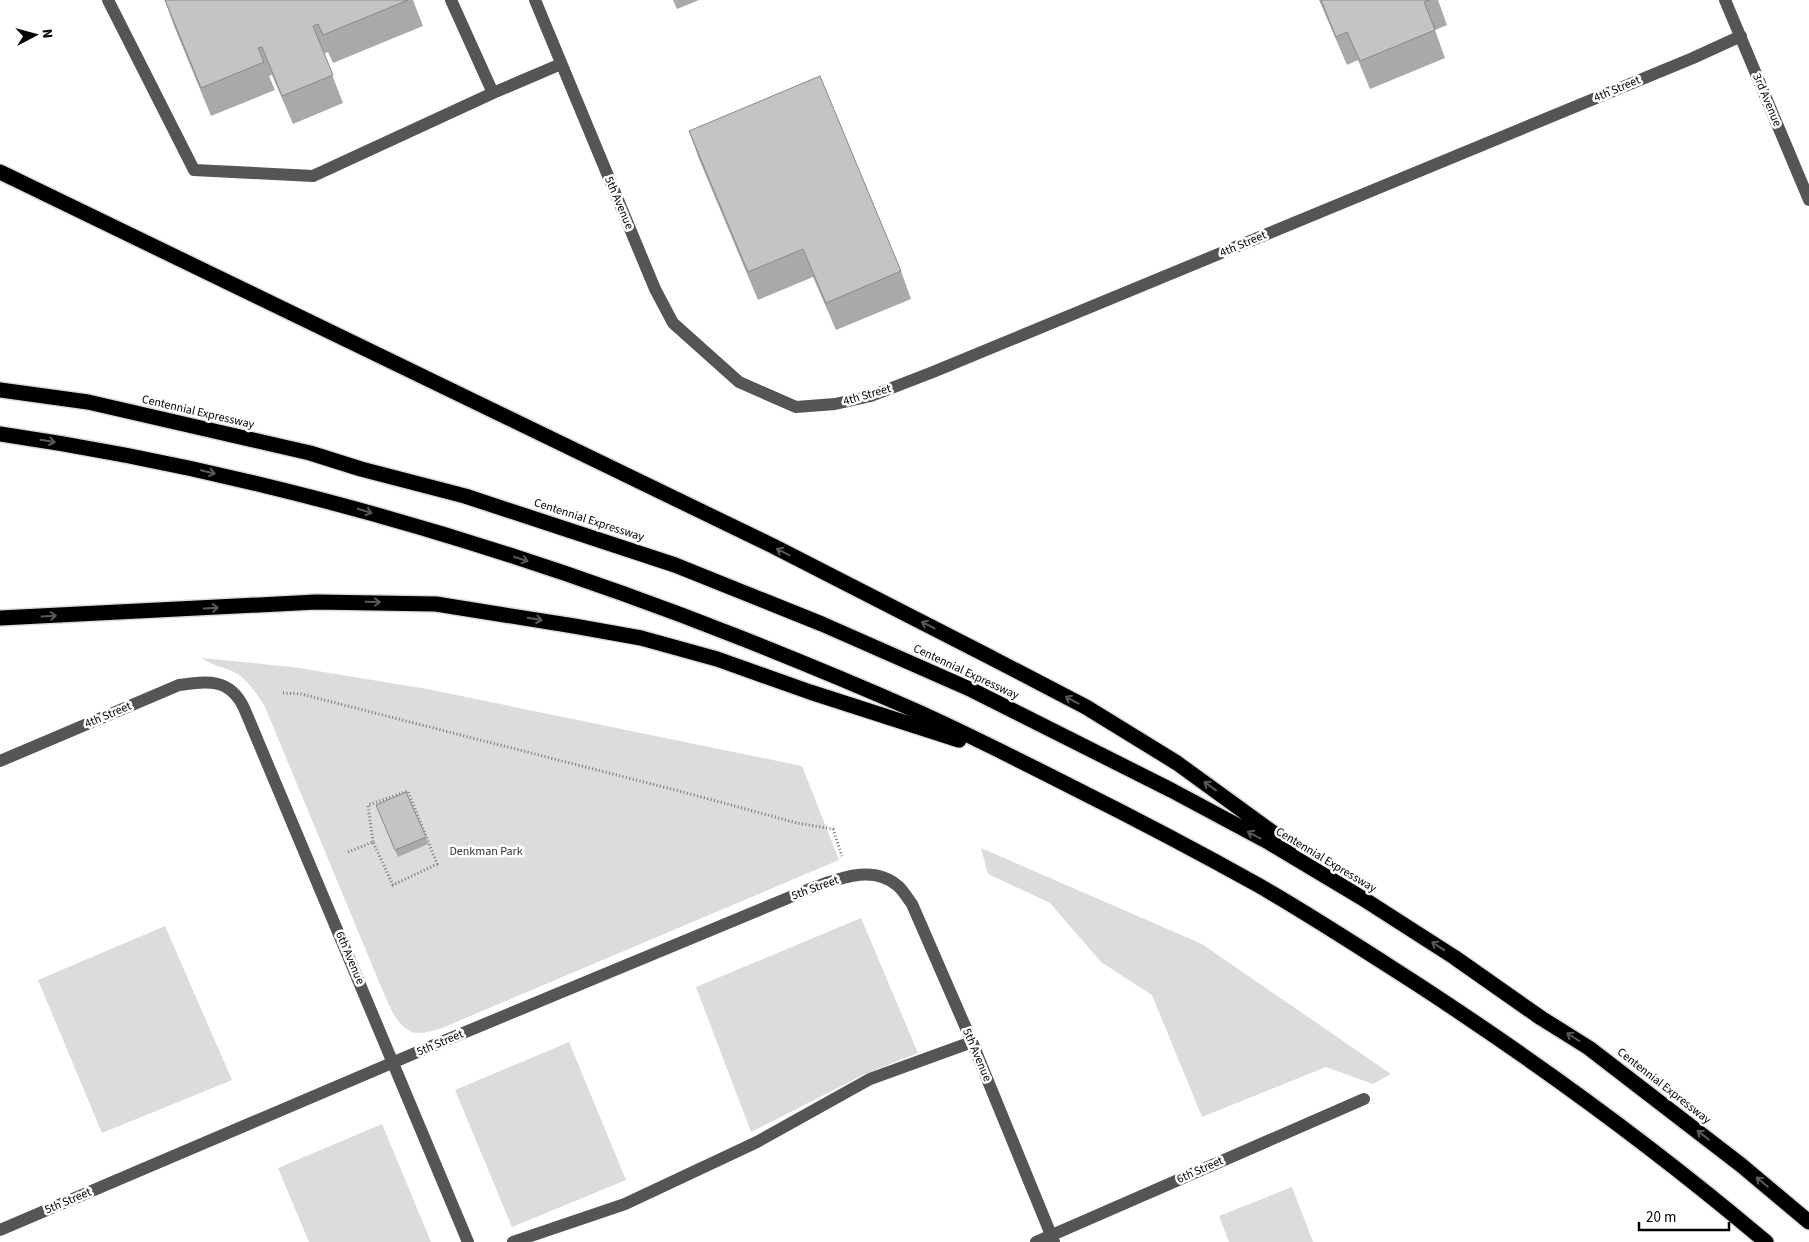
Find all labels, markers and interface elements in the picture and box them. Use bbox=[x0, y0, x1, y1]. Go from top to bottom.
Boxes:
north arrow bbox=[10, 10, 60, 60]
text: N bbox=[37, 28, 57, 39]
street label: 3rd Avenue bbox=[1748, 71, 1786, 129]
street label: 4th Street bbox=[1591, 72, 1643, 106]
street label: 5th Avenue bbox=[600, 174, 638, 232]
street label: 4th Street bbox=[1217, 227, 1269, 261]
street label: 4th Street bbox=[841, 380, 893, 410]
street label: Centennial Expressway bbox=[140, 391, 256, 433]
one-way arrow bbox=[40, 436, 56, 446]
one-way arrow bbox=[199, 468, 215, 477]
street label: Centennial Expressway bbox=[532, 494, 647, 546]
one-way arrow bbox=[357, 507, 373, 517]
one-way arrow bbox=[776, 546, 791, 556]
one-way arrow bbox=[512, 554, 528, 564]
one-way arrow bbox=[365, 598, 381, 607]
one-way arrow bbox=[203, 603, 219, 612]
one-way arrow bbox=[40, 611, 56, 620]
one-way arrow bbox=[526, 615, 542, 625]
one-way arrow bbox=[921, 620, 936, 629]
street label: Centennial Expressway bbox=[910, 640, 1022, 704]
one-way arrow bbox=[1065, 695, 1080, 704]
street label: 4th Street bbox=[82, 698, 134, 732]
one-way arrow bbox=[1204, 781, 1217, 792]
street label: Centennial Expressway bbox=[1272, 823, 1380, 897]
one-way arrow bbox=[1247, 830, 1262, 840]
park label: Denkman Park bbox=[449, 843, 523, 860]
street label: 5th Street bbox=[789, 872, 841, 904]
street label: 6th Avenue bbox=[331, 929, 369, 987]
one-way arrow bbox=[1432, 941, 1446, 951]
street label: 5th Street bbox=[414, 1026, 466, 1060]
street label: 5th Avenue bbox=[958, 1026, 996, 1084]
one-way arrow bbox=[1566, 1032, 1580, 1042]
street label: Centennial Expressway bbox=[1613, 1044, 1715, 1128]
one-way arrow bbox=[1696, 1130, 1709, 1141]
street label: 6th Street bbox=[1174, 1152, 1226, 1188]
one-way arrow bbox=[1755, 1176, 1768, 1188]
street label: 5th Street bbox=[42, 1184, 94, 1218]
scale bar bbox=[1639, 1200, 1729, 1232]
text: 20 m bbox=[1646, 1207, 1676, 1228]

